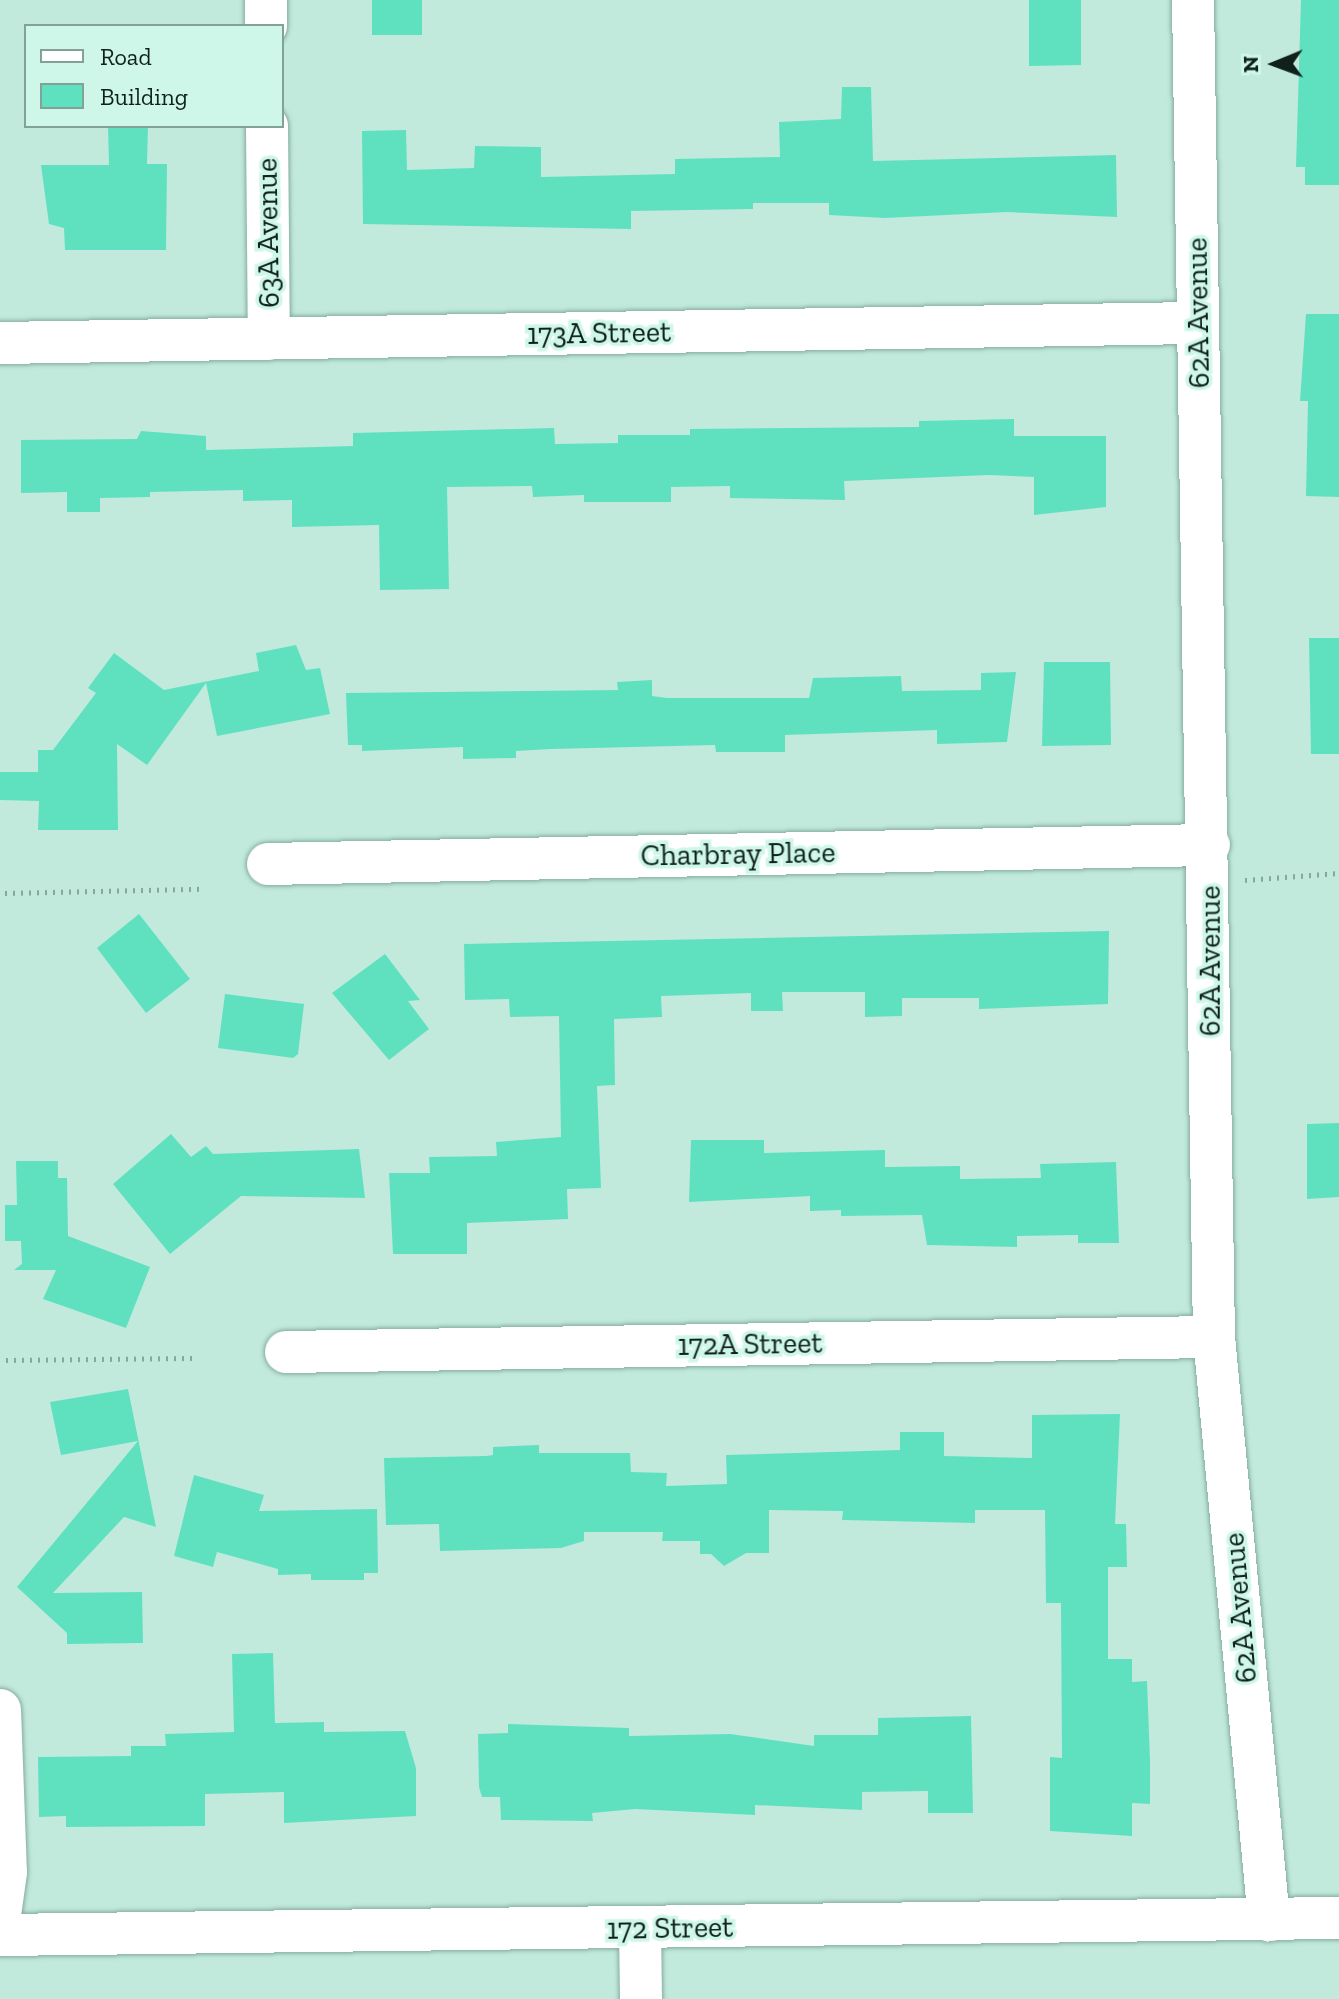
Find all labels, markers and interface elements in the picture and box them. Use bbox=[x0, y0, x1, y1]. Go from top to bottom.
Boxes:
legend bbox=[24, 24, 284, 128]
north arrow bbox=[1235, 24, 1315, 104]
text: Road bbox=[100, 42, 152, 71]
text: N bbox=[1237, 56, 1264, 73]
text: Building bbox=[100, 82, 188, 111]
street label: 63A Avenue bbox=[249, 157, 287, 309]
street label: 62A Avenue bbox=[1179, 236, 1217, 390]
street label: 173A Street bbox=[526, 314, 672, 352]
street label: Charbray Place bbox=[640, 834, 836, 874]
street label: 62A Avenue bbox=[1192, 885, 1228, 1037]
street label: 172A Street bbox=[677, 1325, 823, 1363]
street label: 62A Avenue bbox=[1215, 1530, 1265, 1686]
street label: 172 Street bbox=[606, 1909, 734, 1947]

